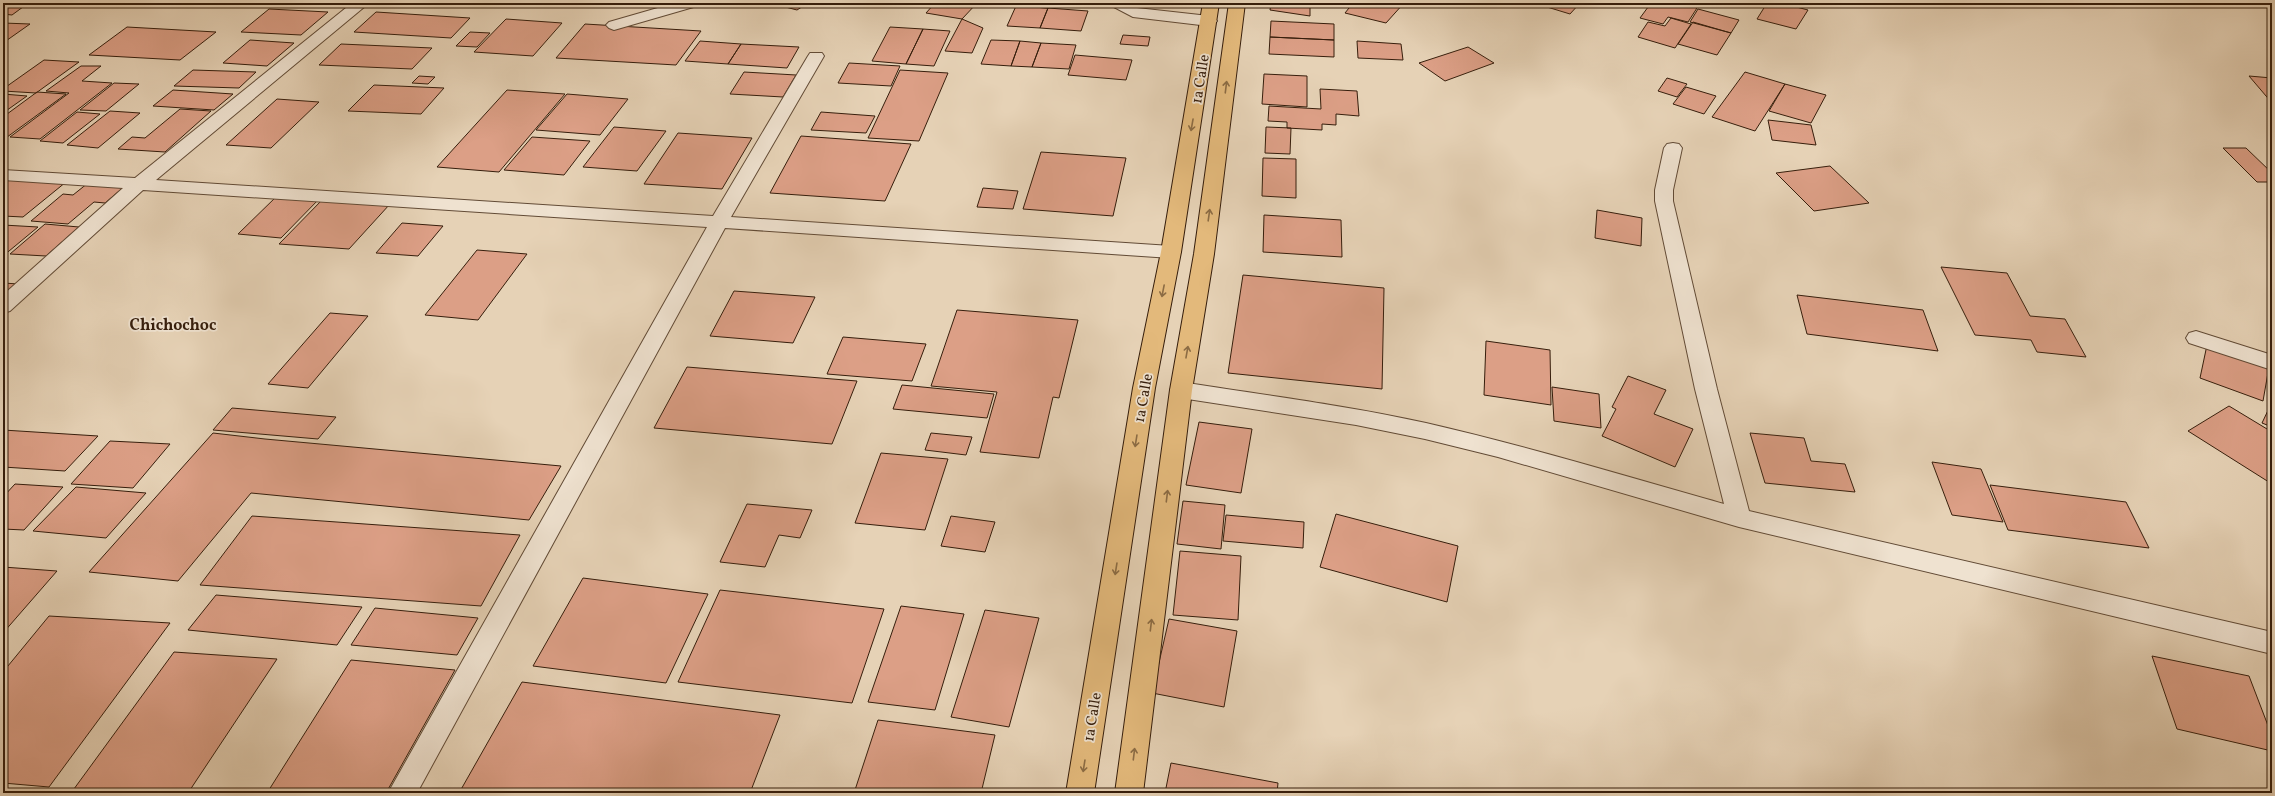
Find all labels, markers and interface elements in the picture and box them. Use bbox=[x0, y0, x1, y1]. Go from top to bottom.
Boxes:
street label: 1a Calle bbox=[1187, 53, 1216, 105]
one-way arrow bbox=[1223, 81, 1230, 94]
one-way arrow bbox=[1188, 118, 1196, 131]
one-way arrow bbox=[1205, 209, 1213, 222]
one-way arrow bbox=[1159, 284, 1167, 297]
district label: Chichochoc bbox=[130, 315, 217, 337]
one-way arrow bbox=[1184, 346, 1192, 359]
street label: 1a Calle bbox=[1130, 372, 1159, 425]
one-way arrow bbox=[1132, 434, 1140, 447]
one-way arrow bbox=[1163, 490, 1171, 503]
one-way arrow bbox=[1112, 562, 1120, 575]
one-way arrow bbox=[1147, 619, 1155, 632]
street label: 1a Calle bbox=[1079, 691, 1108, 743]
one-way arrow bbox=[1130, 748, 1138, 761]
one-way arrow bbox=[1080, 760, 1088, 773]

